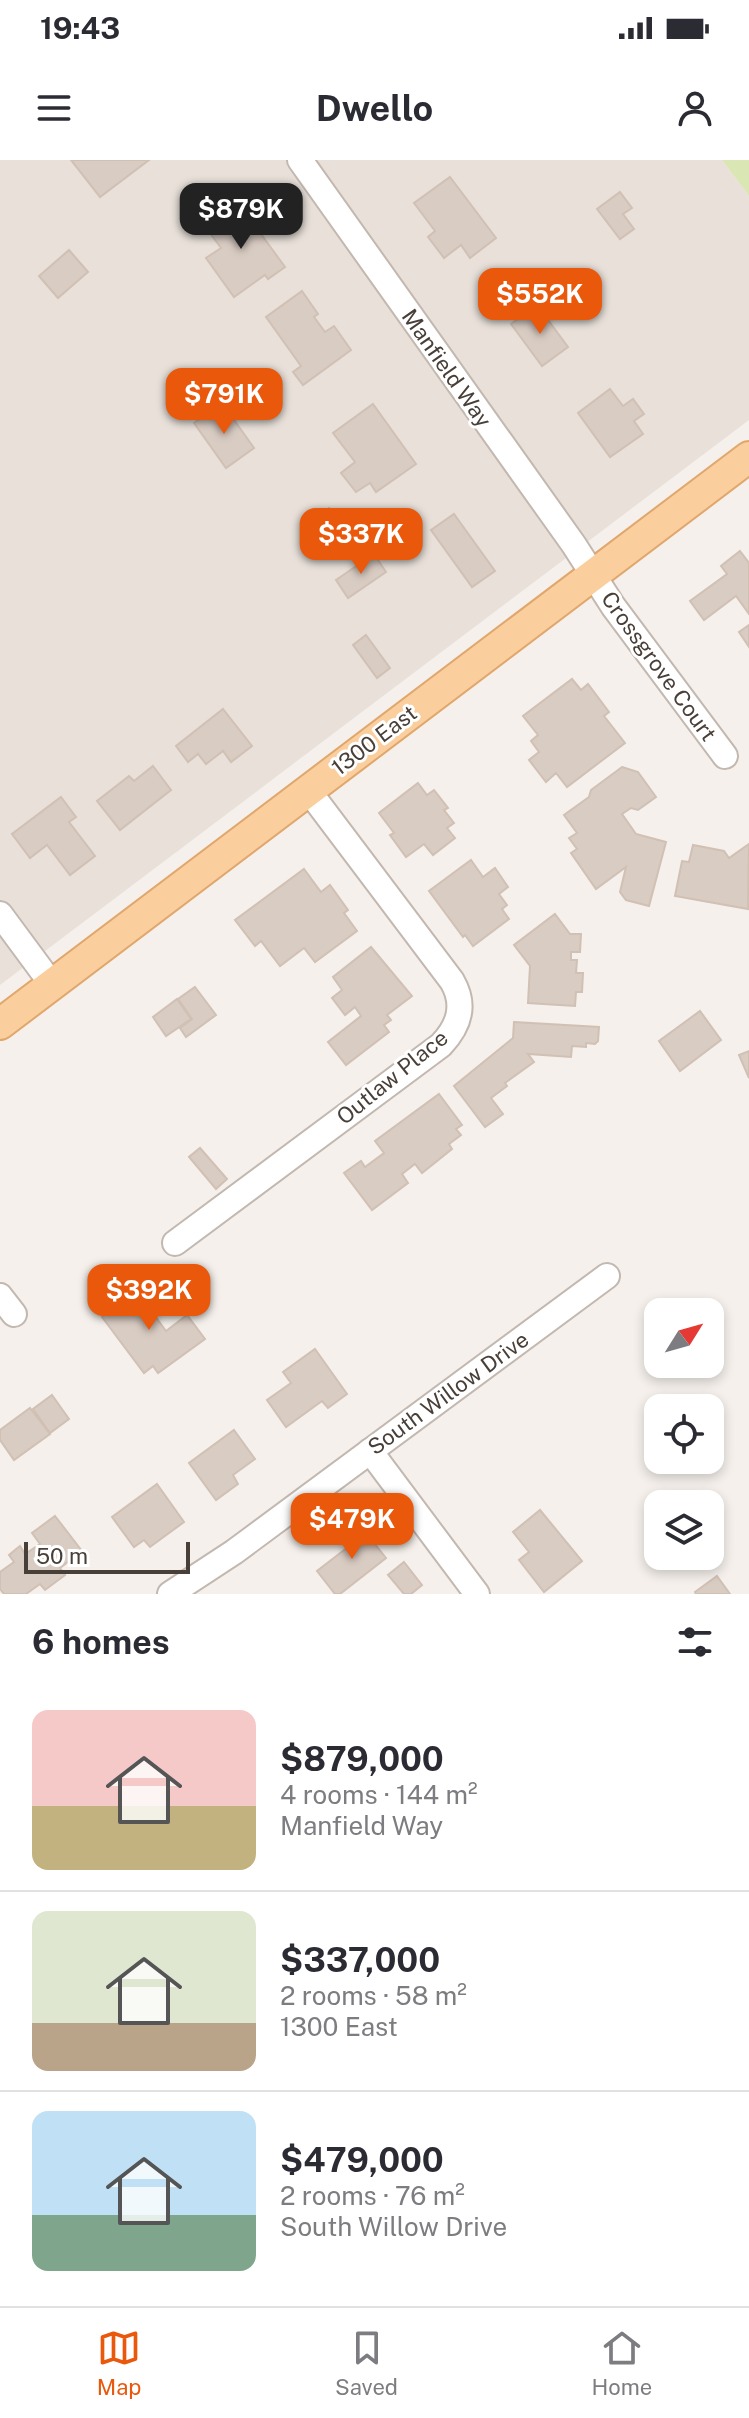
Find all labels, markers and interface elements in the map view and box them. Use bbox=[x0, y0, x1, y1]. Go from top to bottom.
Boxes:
text: 19:43 bbox=[40, 10, 120, 46]
icon: menu bbox=[32, 86, 76, 130]
icon: person bbox=[673, 86, 717, 130]
text: Dwello bbox=[316, 87, 433, 129]
pin: $879K bbox=[185, 183, 297, 251]
text: $879K bbox=[198, 193, 284, 224]
pin: $552K bbox=[484, 268, 596, 336]
text: $552K bbox=[496, 278, 584, 309]
street label: Manfield Way bbox=[397, 304, 497, 432]
pin: $791K bbox=[168, 368, 280, 436]
text: $791K bbox=[184, 378, 264, 409]
pin: $337K bbox=[305, 508, 417, 576]
text: $337K bbox=[318, 518, 404, 549]
street label: Crossgrove Court bbox=[596, 586, 722, 746]
street label: 1300 East bbox=[326, 700, 422, 780]
street label: Outlaw Place bbox=[331, 1024, 453, 1130]
pin: $392K bbox=[93, 1264, 205, 1332]
text: $392K bbox=[105, 1274, 193, 1305]
north arrow bbox=[644, 1298, 724, 1378]
map controls bbox=[644, 1298, 724, 1570]
street label: South Willow Drive bbox=[363, 1326, 533, 1460]
button: locate bbox=[644, 1394, 724, 1474]
button: layers bbox=[644, 1490, 724, 1570]
pin: $479K bbox=[296, 1493, 408, 1561]
text: $479K bbox=[309, 1503, 395, 1534]
scale bar bbox=[24, 1538, 190, 1574]
text: 50 m bbox=[36, 1543, 88, 1569]
icon: filters bbox=[673, 1620, 717, 1664]
text: 6 homes bbox=[32, 1622, 170, 1662]
text: $879,000 bbox=[280, 1739, 444, 1779]
icon: home bbox=[96, 1742, 192, 1838]
text: 4 rooms · 144 m² bbox=[280, 1779, 478, 1810]
text: Manfield Way bbox=[280, 1810, 443, 1841]
text: $337,000 bbox=[280, 1940, 440, 1980]
icon: home bbox=[96, 1943, 192, 2039]
text: 2 rooms · 58 m² bbox=[280, 1980, 467, 2011]
text: 1300 East bbox=[280, 2011, 398, 2042]
text: $479,000 bbox=[280, 2140, 444, 2180]
icon: home bbox=[96, 2143, 192, 2239]
text: 2 rooms · 76 m² bbox=[280, 2180, 465, 2211]
text: South Willow Drive bbox=[280, 2211, 507, 2242]
tab: Map bbox=[97, 2326, 141, 2400]
tab: Saved bbox=[335, 2326, 398, 2400]
tab: Home bbox=[592, 2326, 652, 2400]

